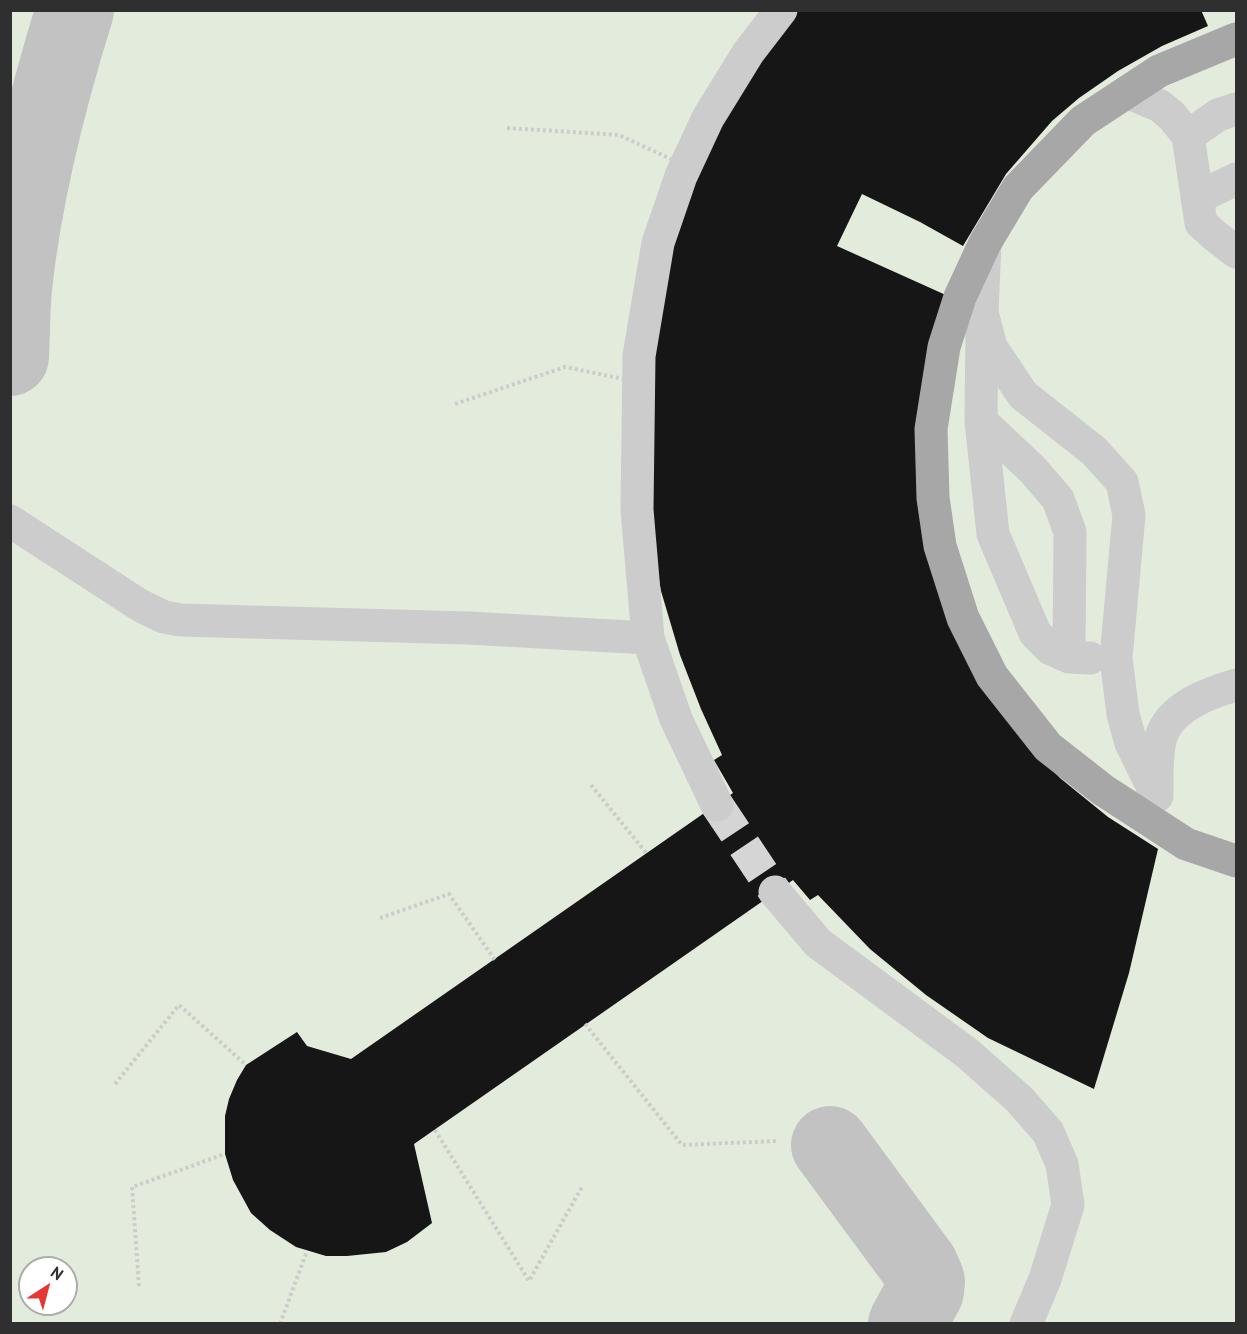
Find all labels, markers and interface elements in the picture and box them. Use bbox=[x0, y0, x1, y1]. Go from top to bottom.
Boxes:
north arrow bbox=[18, 1256, 78, 1316]
text: N bbox=[47, 1262, 68, 1284]

